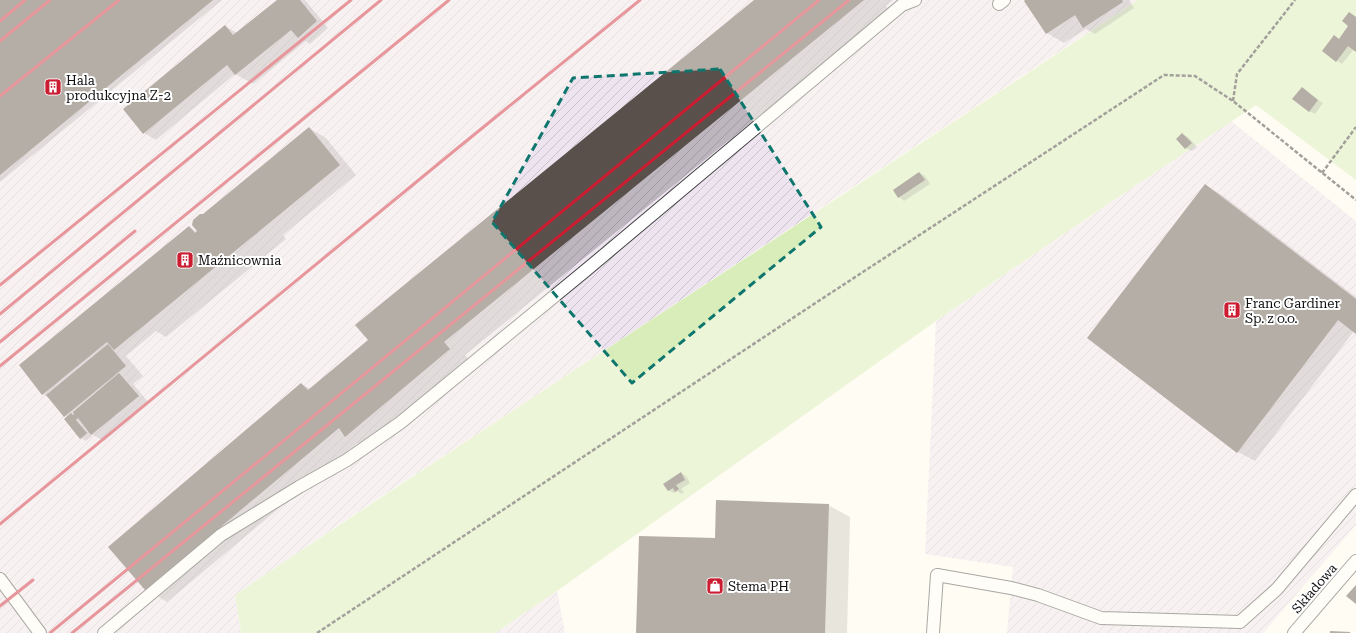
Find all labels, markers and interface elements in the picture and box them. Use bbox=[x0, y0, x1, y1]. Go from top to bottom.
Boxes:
place label: Hala produkcyjna Z-2 bbox=[66, 73, 171, 103]
building icon: Hala produkcyjna Z-2 bbox=[43, 77, 63, 97]
building icon: Maźnicownia bbox=[175, 250, 195, 270]
place label: Maźnicownia bbox=[198, 253, 281, 268]
place label: Franc Gardiner Sp. z o.o. bbox=[1245, 296, 1340, 326]
building icon: Franc Gardiner Sp. z o.o. bbox=[1222, 300, 1242, 320]
street label: Składowa bbox=[1289, 560, 1340, 616]
shop icon: Stema PH bbox=[705, 576, 725, 596]
place label: Stema PH bbox=[728, 579, 789, 594]

